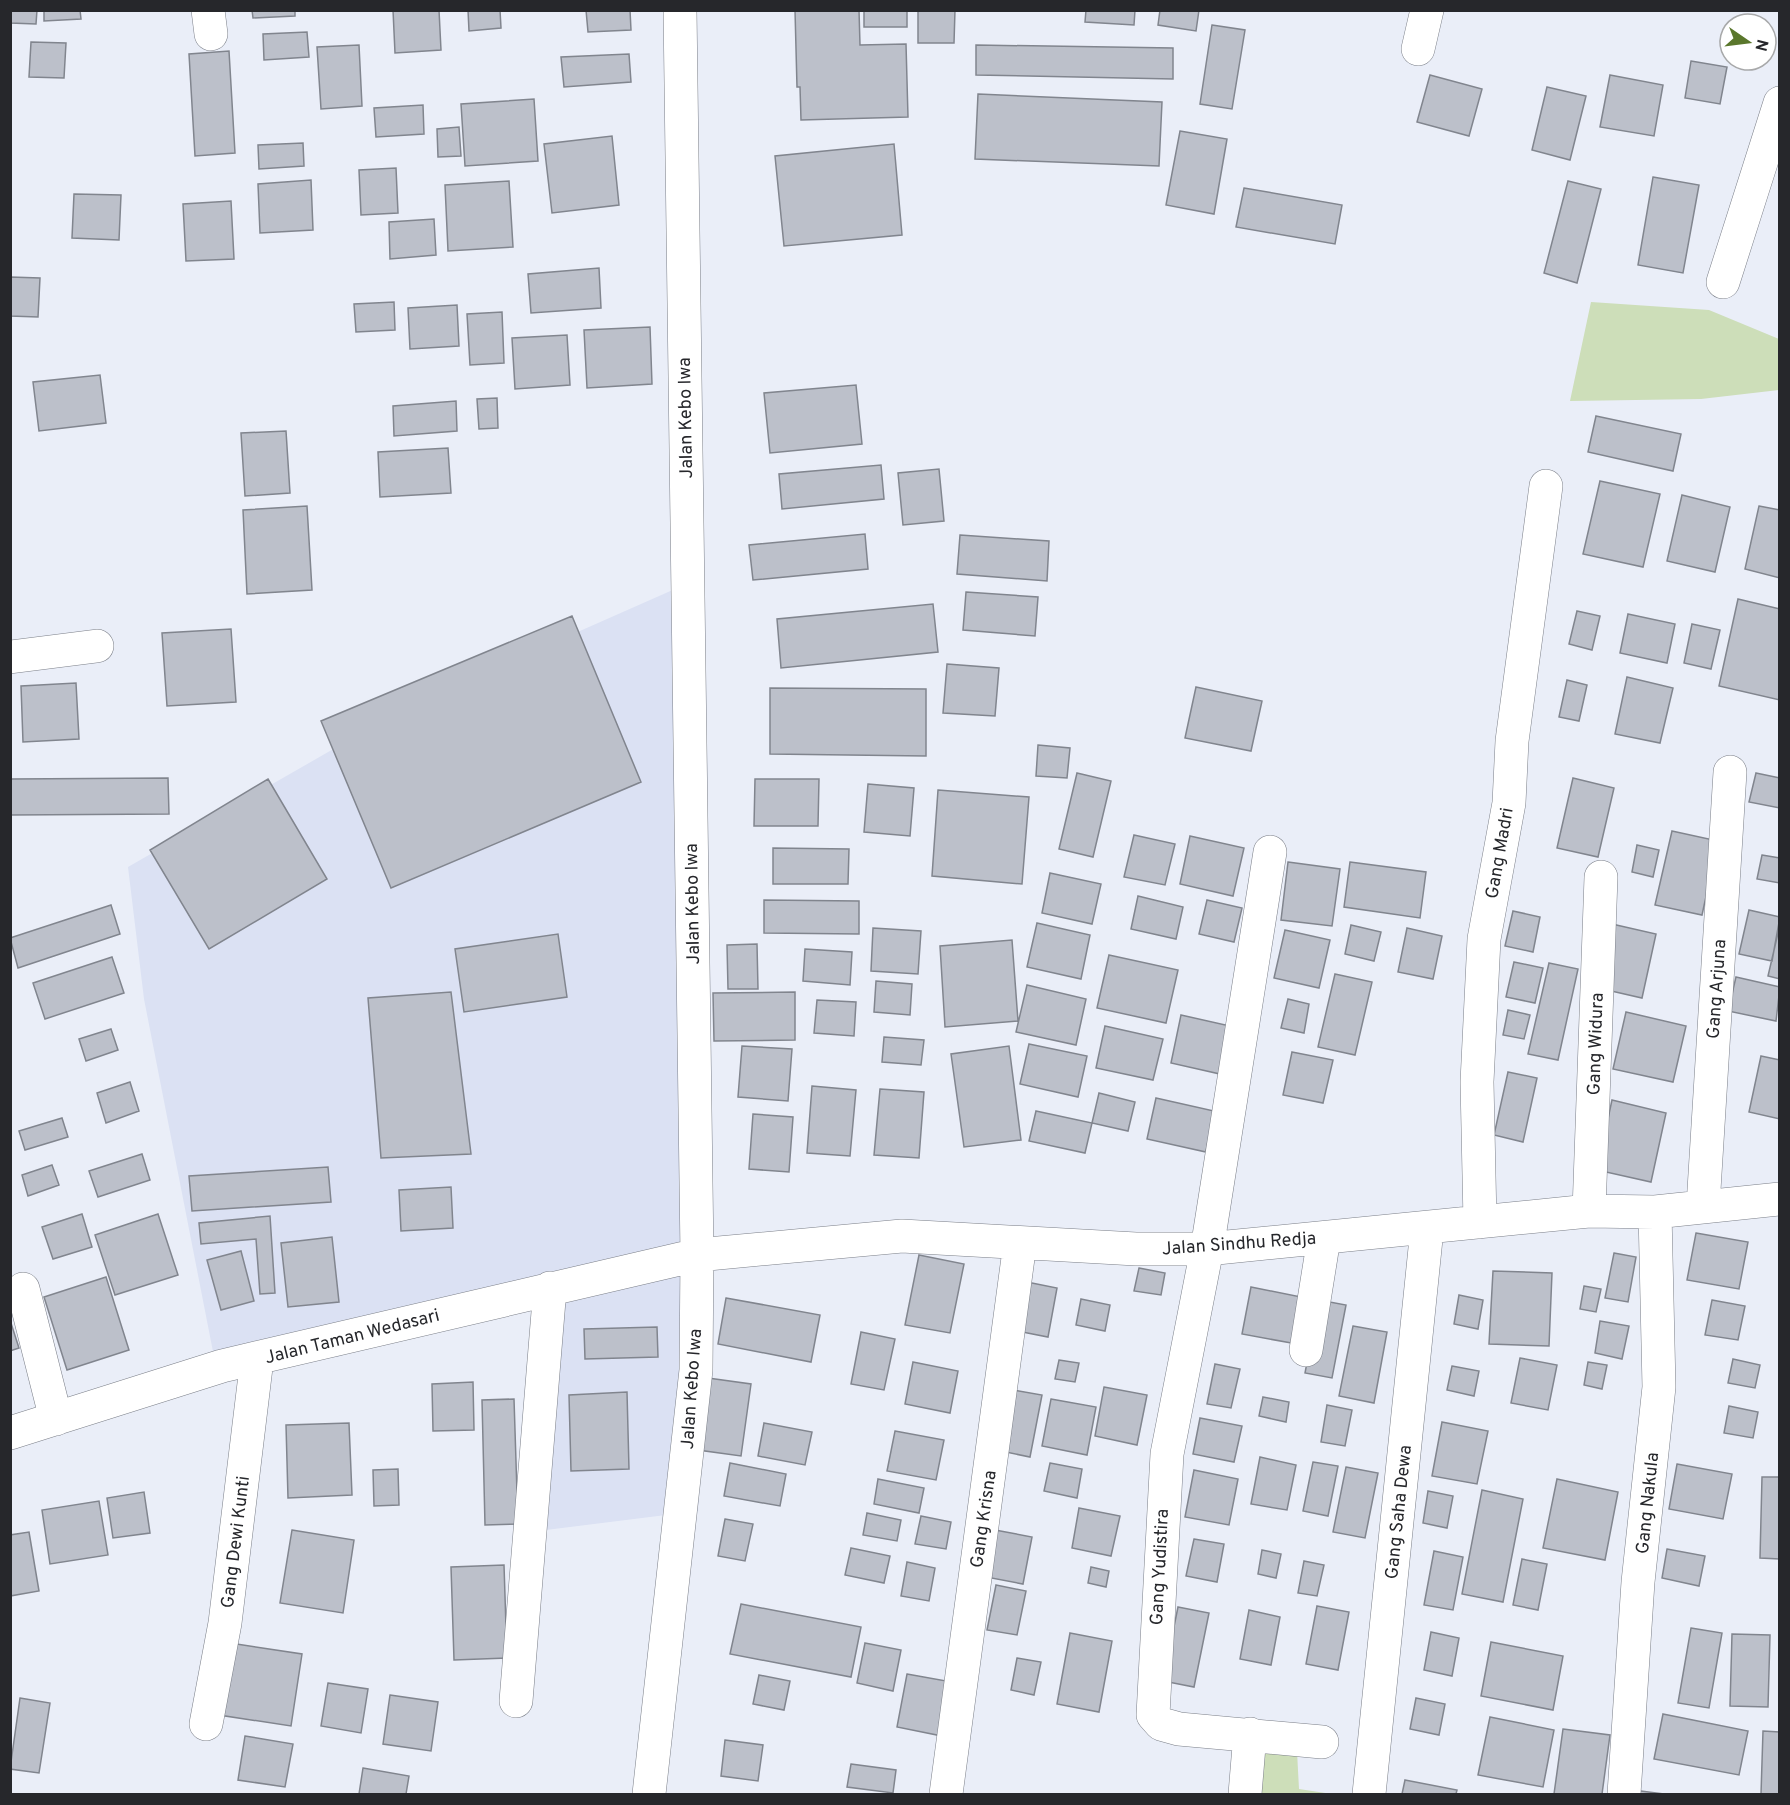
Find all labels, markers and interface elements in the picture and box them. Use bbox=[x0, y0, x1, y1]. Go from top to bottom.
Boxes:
north arrow bbox=[1718, 12, 1778, 72]
text: N bbox=[1750, 37, 1772, 53]
street label: Jalan Kebo Iwa bbox=[674, 357, 699, 479]
street label: Gang Madri bbox=[1481, 806, 1520, 901]
street label: Jalan Kebo Iwa bbox=[681, 843, 706, 965]
street label: Gang Arjuna bbox=[1703, 939, 1732, 1040]
street label: Gang Widura bbox=[1583, 992, 1610, 1096]
street label: Jalan Sindhu Redja bbox=[1161, 1228, 1317, 1261]
street label: Jalan Taman Wedasari bbox=[263, 1305, 442, 1370]
street label: Jalan Kebo Iwa bbox=[677, 1328, 708, 1450]
street label: Gang Saha Dewa bbox=[1381, 1444, 1418, 1580]
street label: Gang Nakula bbox=[1632, 1451, 1665, 1555]
street label: Gang Krisna bbox=[966, 1469, 1003, 1570]
street label: Gang Dewi Kunti bbox=[217, 1475, 256, 1610]
street label: Gang Yudistira bbox=[1146, 1508, 1175, 1626]

